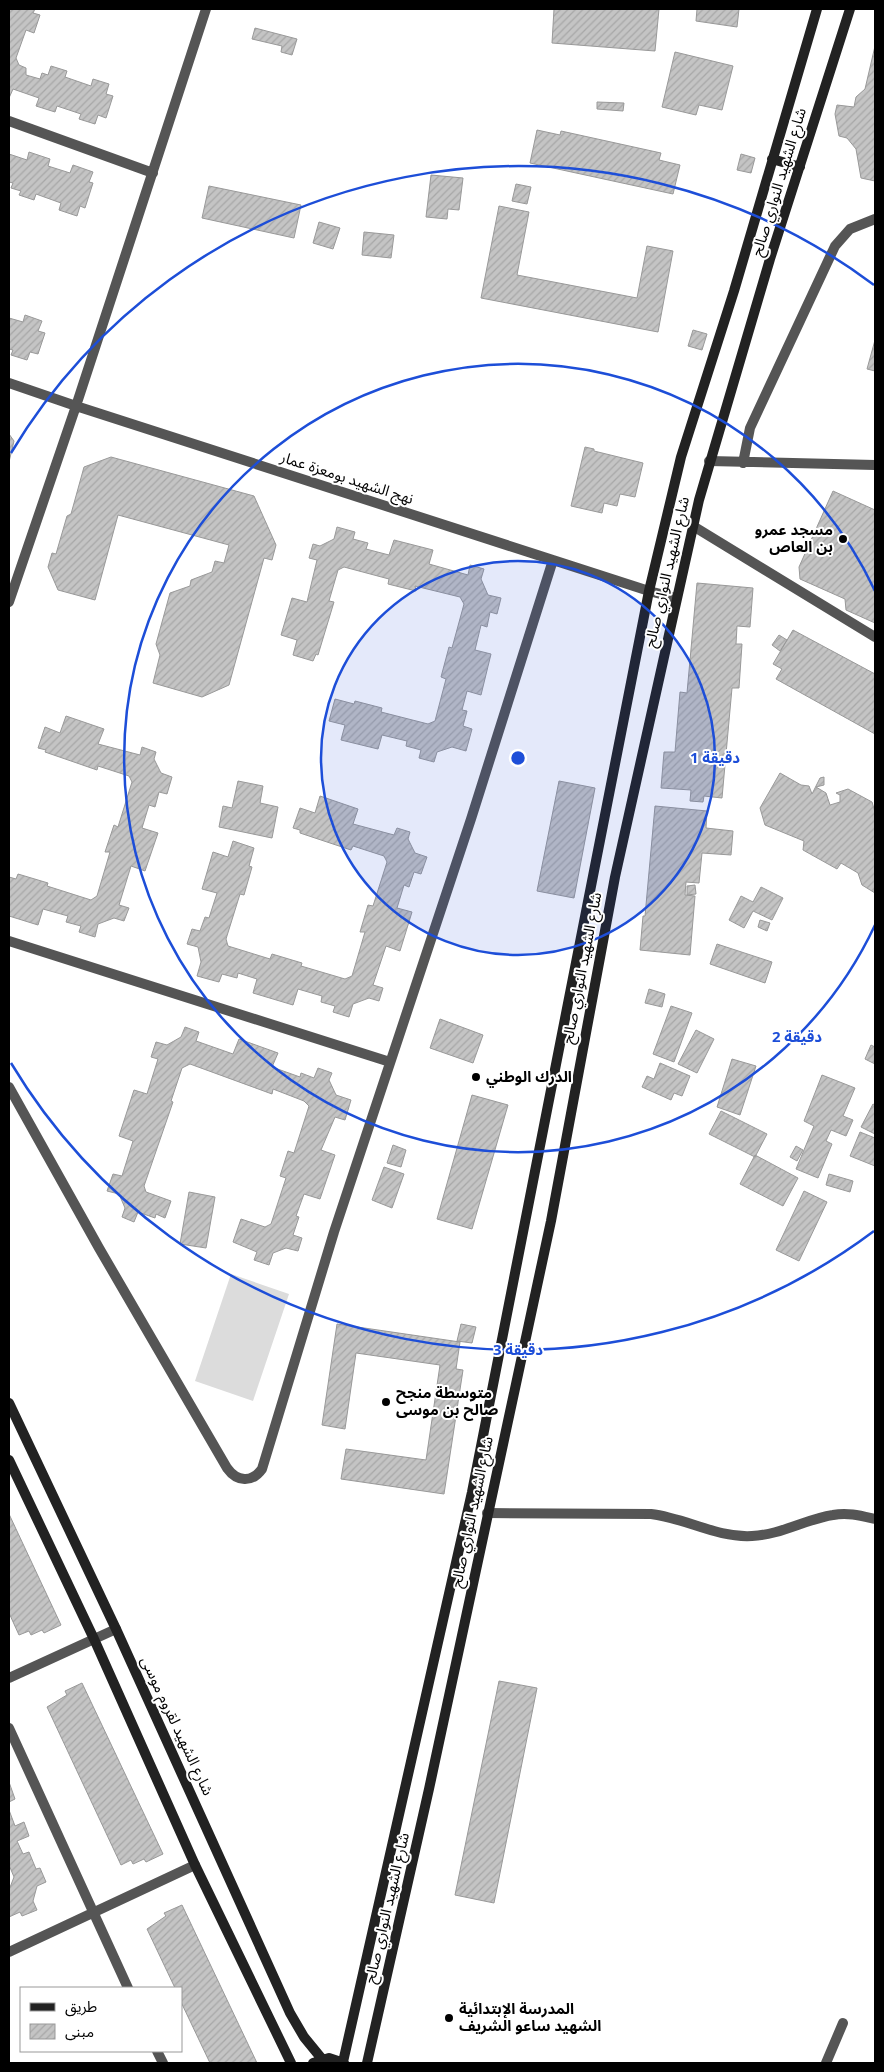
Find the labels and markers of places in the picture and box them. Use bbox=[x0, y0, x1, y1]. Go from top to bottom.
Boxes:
place label: مسجد عمرو بن العاص bbox=[755, 519, 833, 556]
marker: مسجد عمرو بن العاص bbox=[837, 533, 849, 545]
centre of rings bbox=[509, 749, 527, 767]
place label: الدرك الوطني bbox=[486, 1066, 572, 1088]
marker: الدرك الوطني bbox=[470, 1071, 482, 1083]
place label: متوسطة منجح صالح بن موسى bbox=[396, 1382, 499, 1421]
marker: متوسطة منجح صالح بن موسى bbox=[380, 1396, 392, 1408]
place label: المدرسة الإبتدائية الشهيد ساعو الشريف bbox=[459, 1998, 601, 2035]
marker: المدرسة الإبتدائية الشهيد ساعو الشريف bbox=[443, 2012, 455, 2024]

